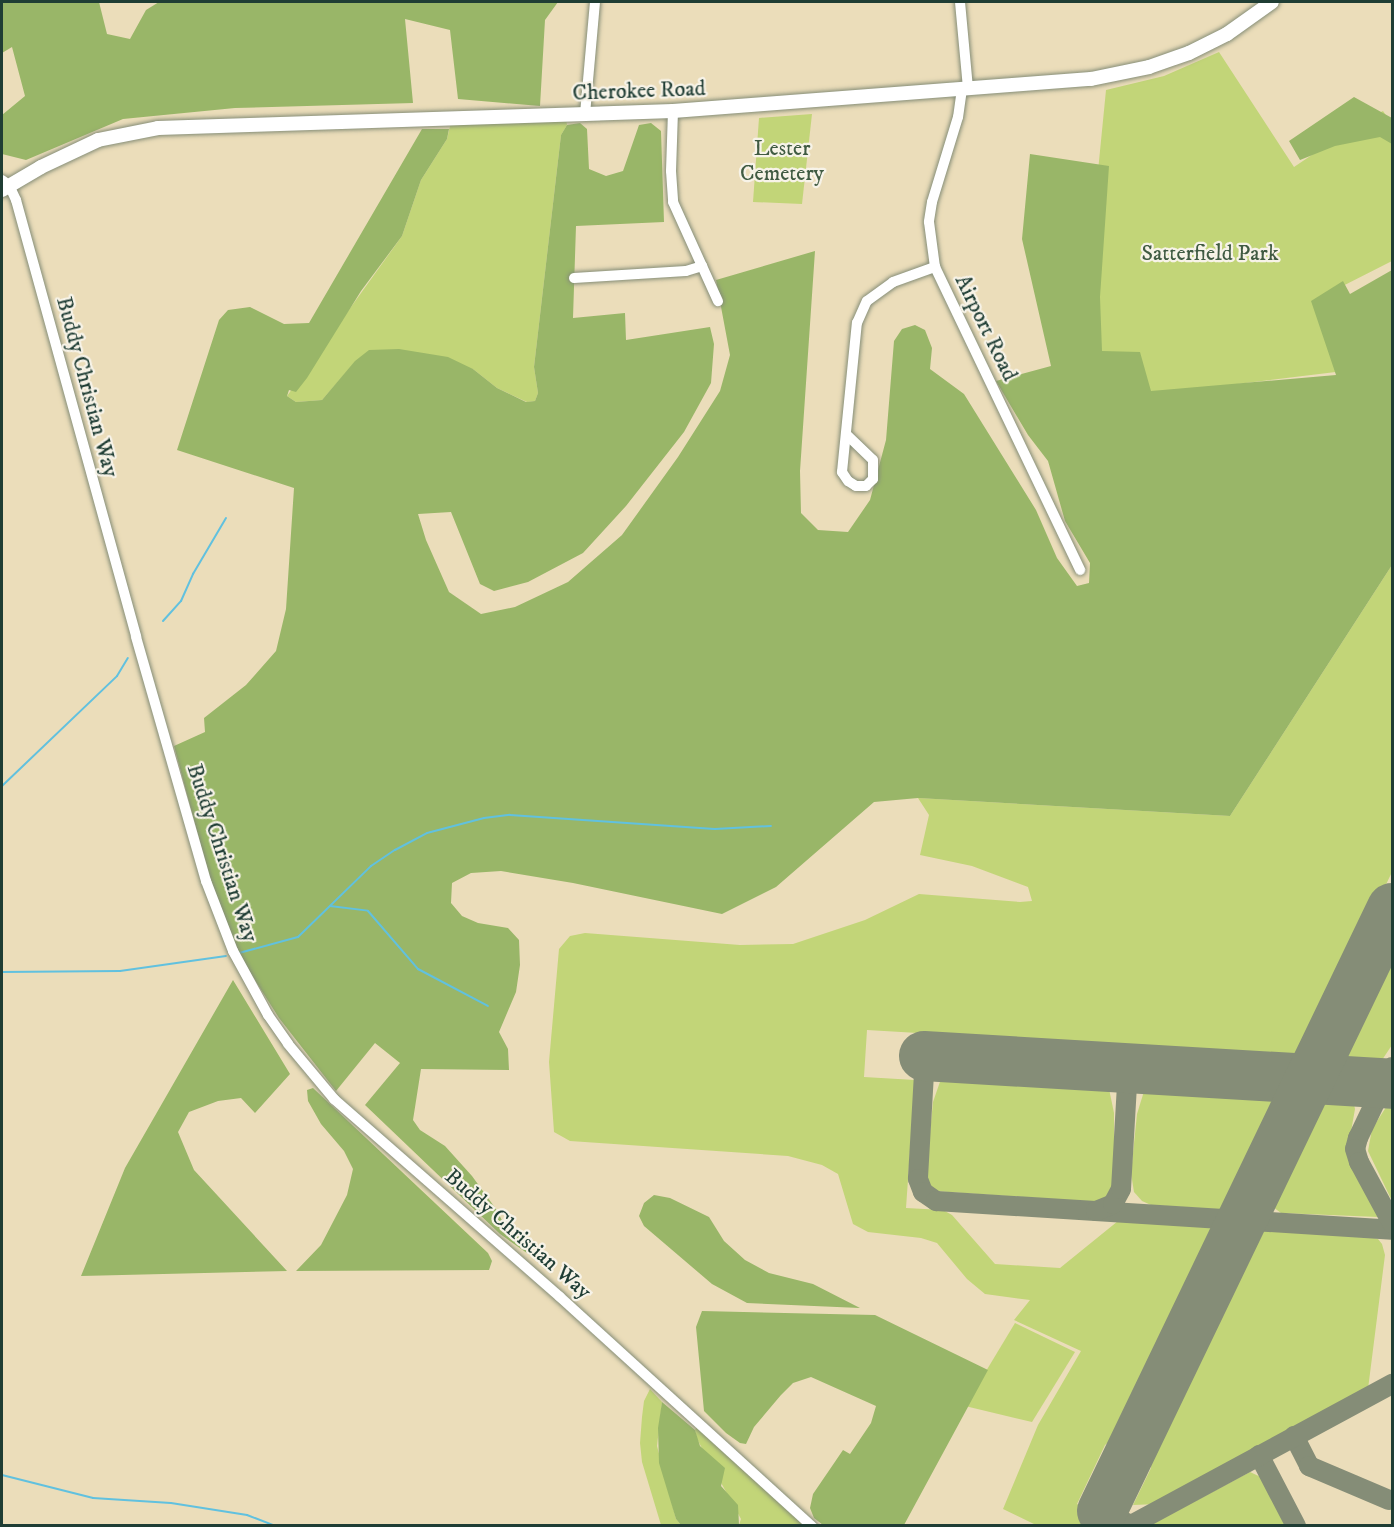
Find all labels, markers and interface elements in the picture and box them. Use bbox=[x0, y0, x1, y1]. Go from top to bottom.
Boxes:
street label: Cherokee Road bbox=[572, 75, 706, 107]
park label: Lester Cemetery bbox=[740, 135, 824, 186]
park label: Satterfield Park bbox=[1141, 241, 1279, 267]
street label: Airport Road bbox=[949, 271, 1023, 385]
street label: Buddy Christian Way bbox=[50, 294, 124, 480]
street label: Buddy Christian Way bbox=[181, 761, 263, 945]
street label: Buddy Christian Way bbox=[439, 1163, 597, 1305]

